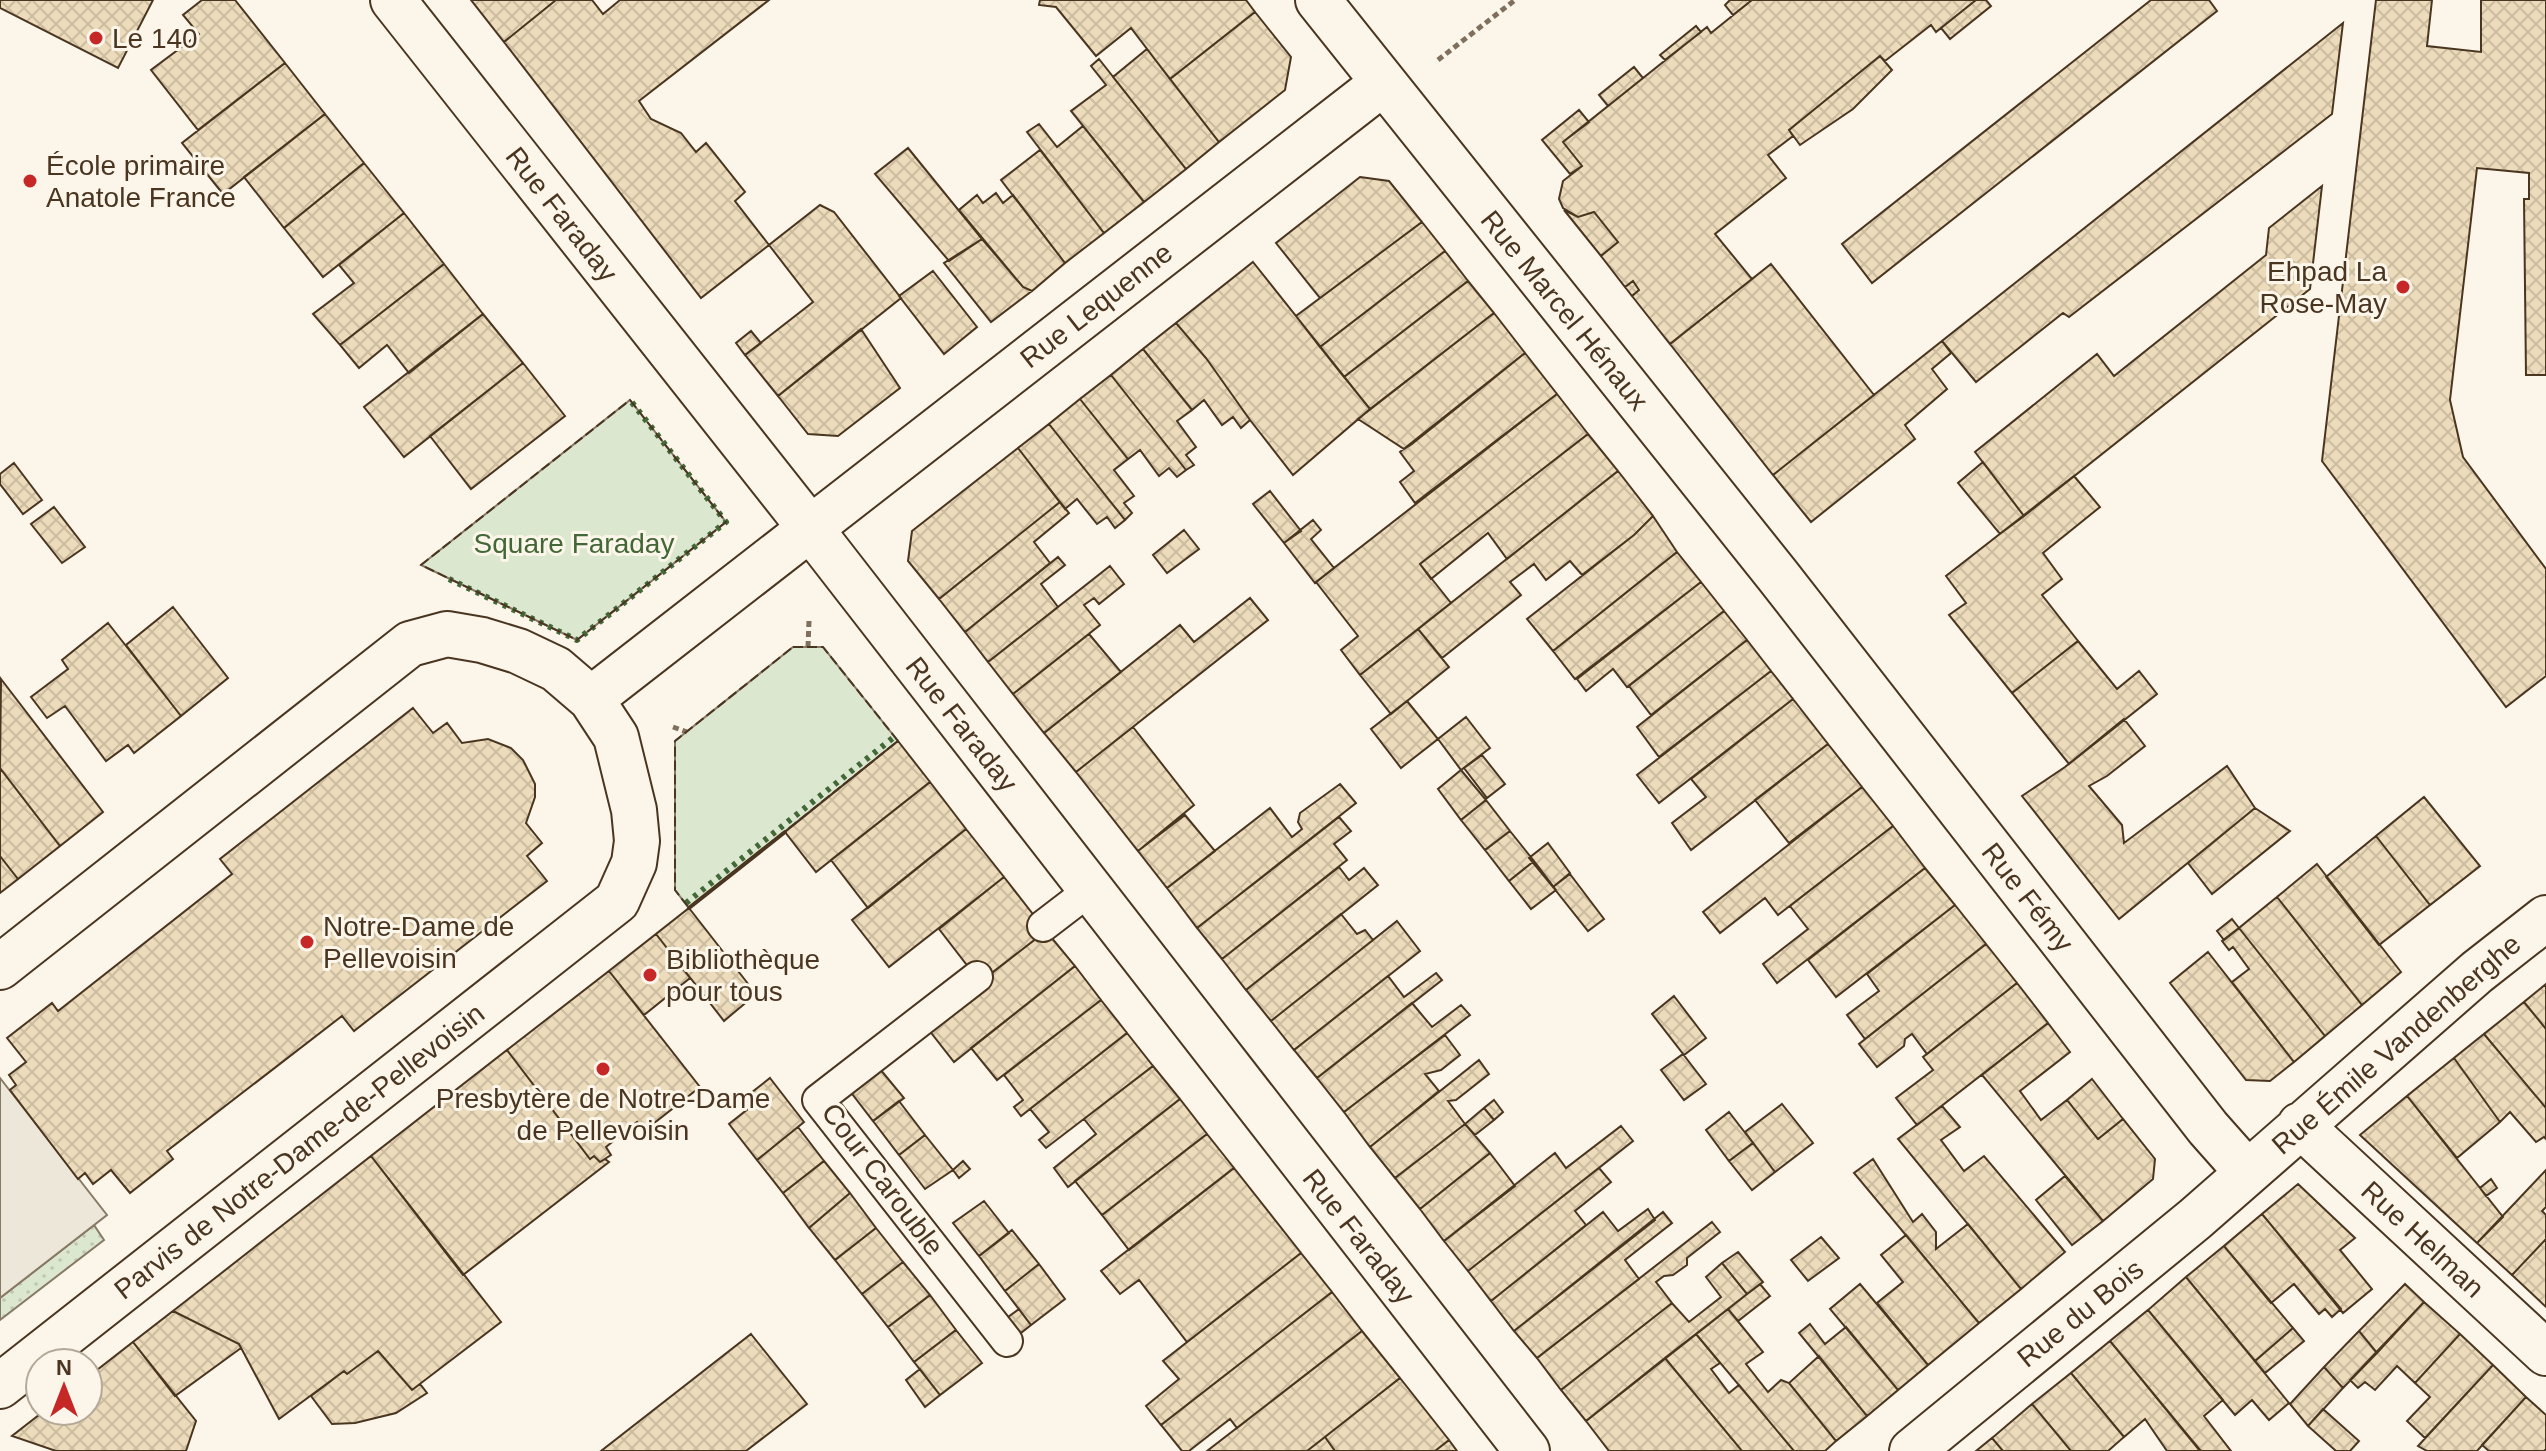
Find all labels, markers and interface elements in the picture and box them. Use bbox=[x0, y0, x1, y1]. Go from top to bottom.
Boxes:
place label: Le 140 bbox=[112, 23, 198, 54]
marker: Le 140 bbox=[87, 29, 105, 47]
street label: Rue Faraday bbox=[500, 141, 624, 288]
place label: École primaire Anatole France bbox=[46, 150, 236, 213]
marker: École primaire Anatole France bbox=[21, 172, 39, 190]
street label: Rue Marcel Hénaux bbox=[1475, 204, 1655, 416]
street label: Rue Lequenne bbox=[1014, 237, 1178, 374]
place label: Ehpad La Rose-May bbox=[2259, 256, 2387, 319]
marker: Ehpad La Rose-May bbox=[2394, 278, 2412, 296]
park label: Square Faraday bbox=[474, 528, 674, 559]
street label: Rue Faraday bbox=[900, 651, 1024, 798]
street label: Rue Fémy bbox=[1976, 837, 2080, 958]
place label: Notre-Dame de Pellevoisin bbox=[323, 911, 514, 974]
street label: Rue Émile Vandenberghe bbox=[2266, 928, 2527, 1161]
marker: Notre-Dame de Pellevoisin bbox=[298, 933, 316, 951]
place label: Bibliothèque pour tous bbox=[666, 944, 820, 1007]
marker: Bibliothèque pour tous bbox=[641, 966, 659, 984]
street label: Parvis de Notre-Dame-de-Pellevoisin bbox=[108, 997, 490, 1305]
marker: Presbytère de Notre-Dame de Pellevoisin bbox=[594, 1060, 612, 1078]
place label: Presbytère de Notre-Dame de Pellevoisin bbox=[436, 1083, 770, 1146]
street label: Cour Carouble bbox=[815, 1097, 950, 1261]
street label: Rue Faraday bbox=[1297, 1163, 1421, 1310]
street label: Rue Helman bbox=[2355, 1175, 2490, 1304]
street label: Rue du Bois bbox=[2011, 1253, 2149, 1373]
north arrow bbox=[24, 1347, 104, 1427]
text: N bbox=[56, 1355, 72, 1380]

